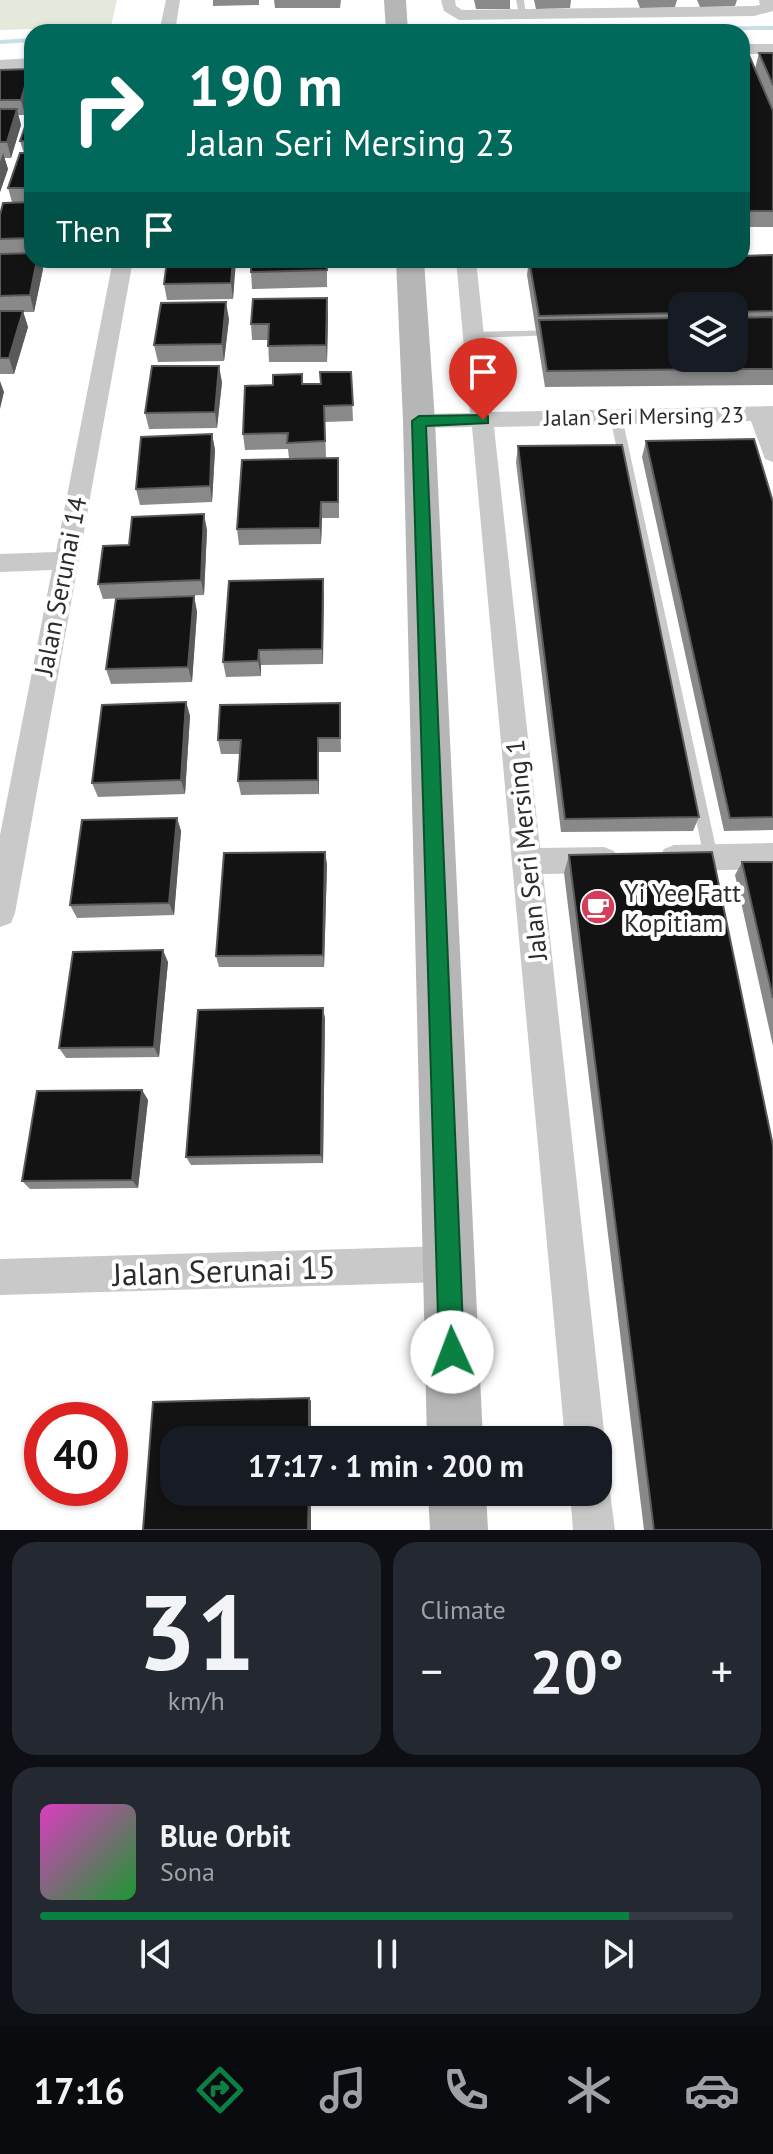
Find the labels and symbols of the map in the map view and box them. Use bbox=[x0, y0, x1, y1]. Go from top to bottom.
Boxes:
pin bbox=[449, 338, 517, 420]
street label: Jalan Seri Mersing 23 bbox=[543, 400, 744, 432]
street label: Jalan Serunai 14 bbox=[26, 494, 93, 679]
street label: Jalan Seri Mersing 1 bbox=[498, 738, 554, 963]
place label: Yi Yee Fatt Kopitiam bbox=[624, 876, 741, 939]
cafe icon: Yi Yee Fatt Kopitiam bbox=[579, 888, 617, 926]
street label: Jalan Serunai 15 bbox=[110, 1245, 336, 1295]
position arrow bbox=[410, 1310, 494, 1394]
speed limit sign: 40 bbox=[24, 1402, 128, 1506]

